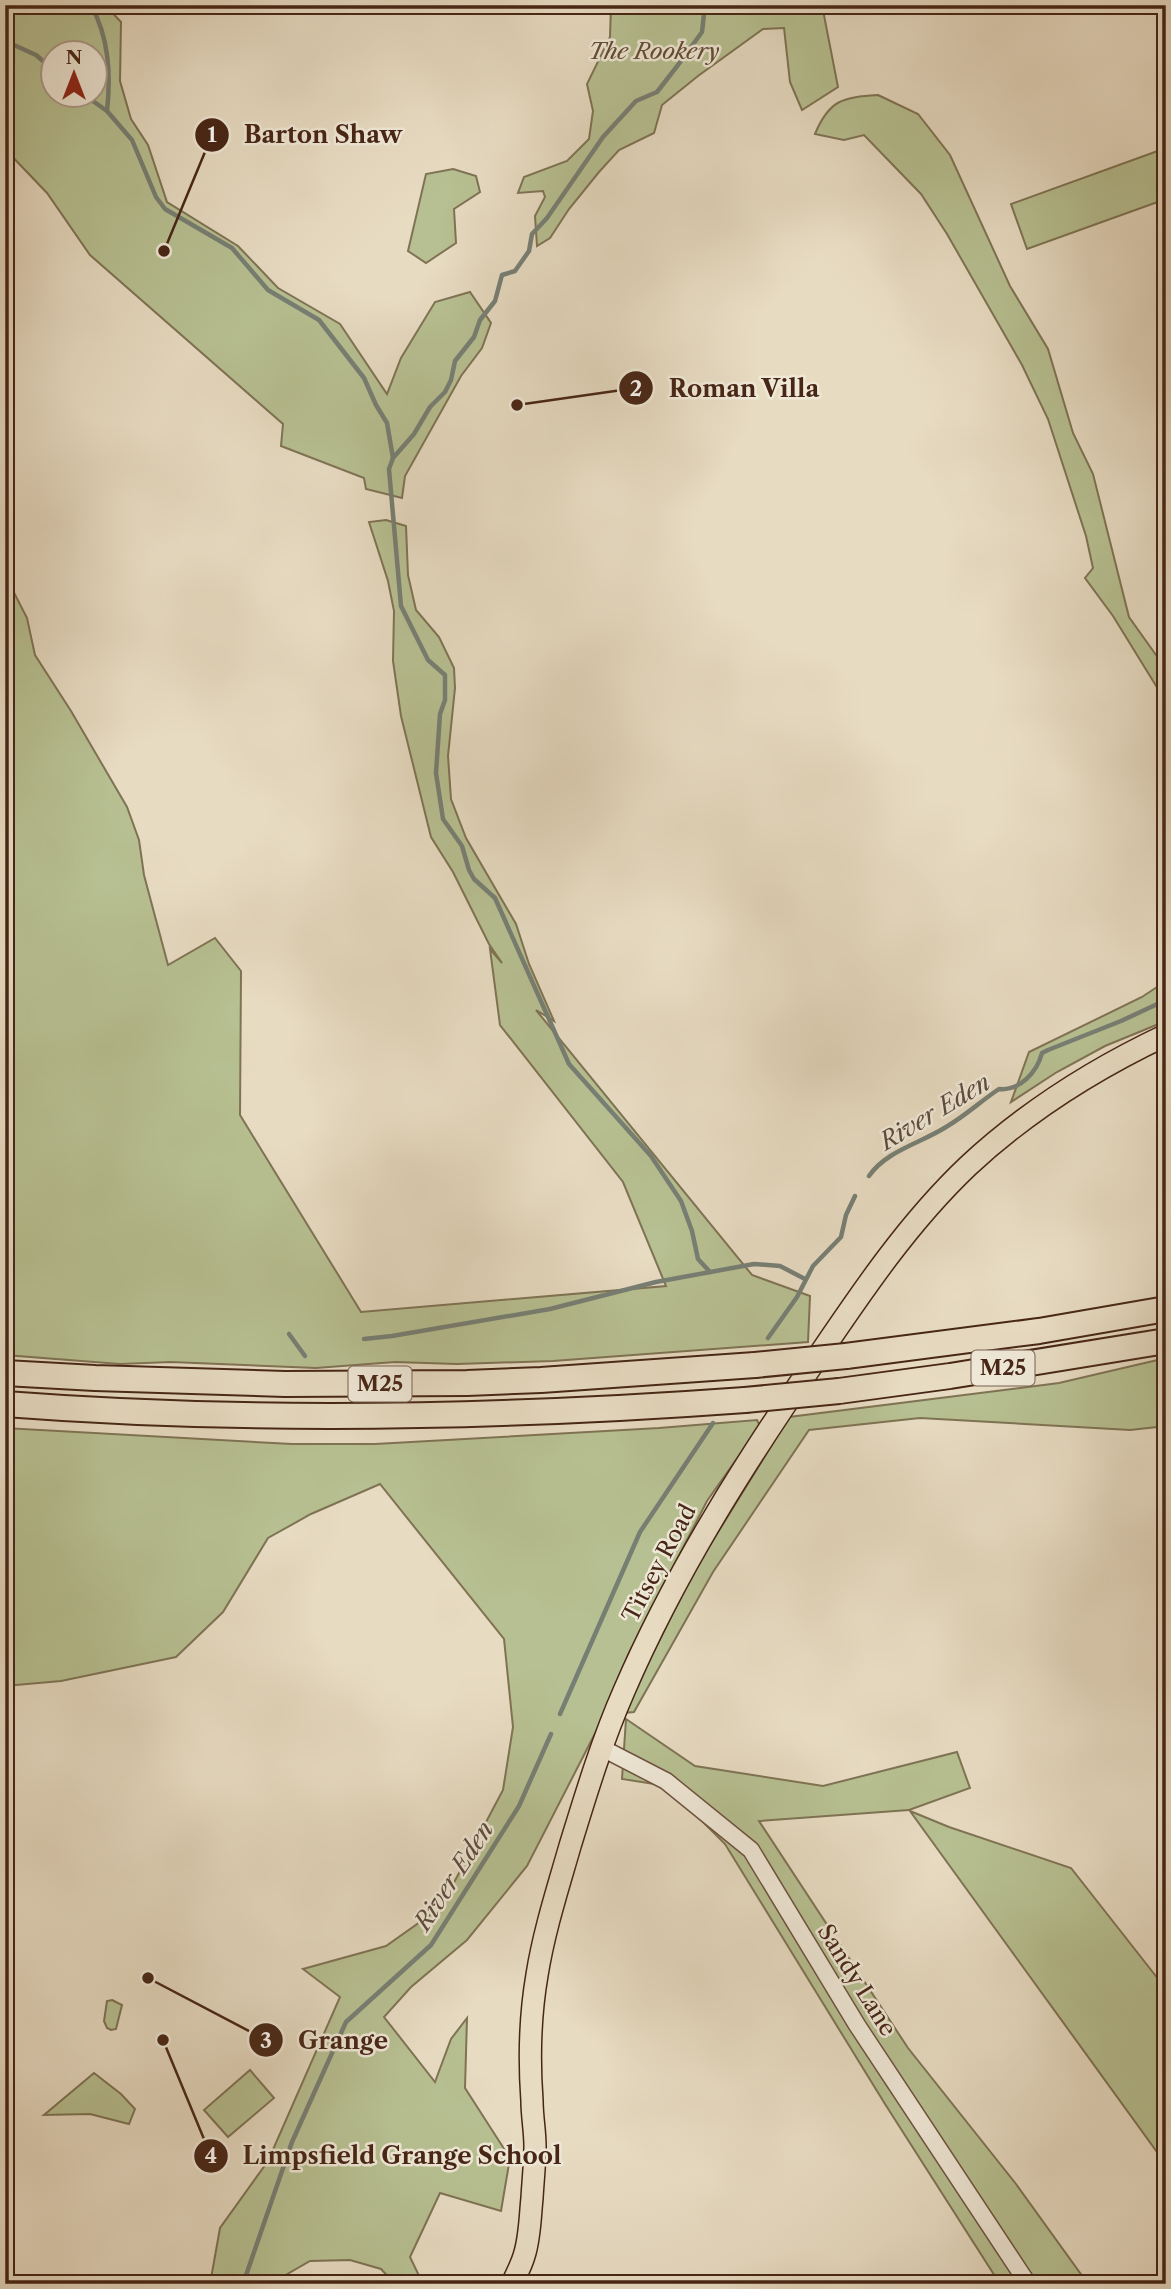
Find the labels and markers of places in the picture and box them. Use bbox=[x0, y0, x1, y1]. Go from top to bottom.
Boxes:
callout: Barton Shaw bbox=[195, 112, 417, 157]
callout: Roman Villa bbox=[619, 366, 833, 411]
callout: Grange bbox=[249, 2018, 402, 2063]
callout: Limpsfield Grange School bbox=[194, 2133, 576, 2178]

